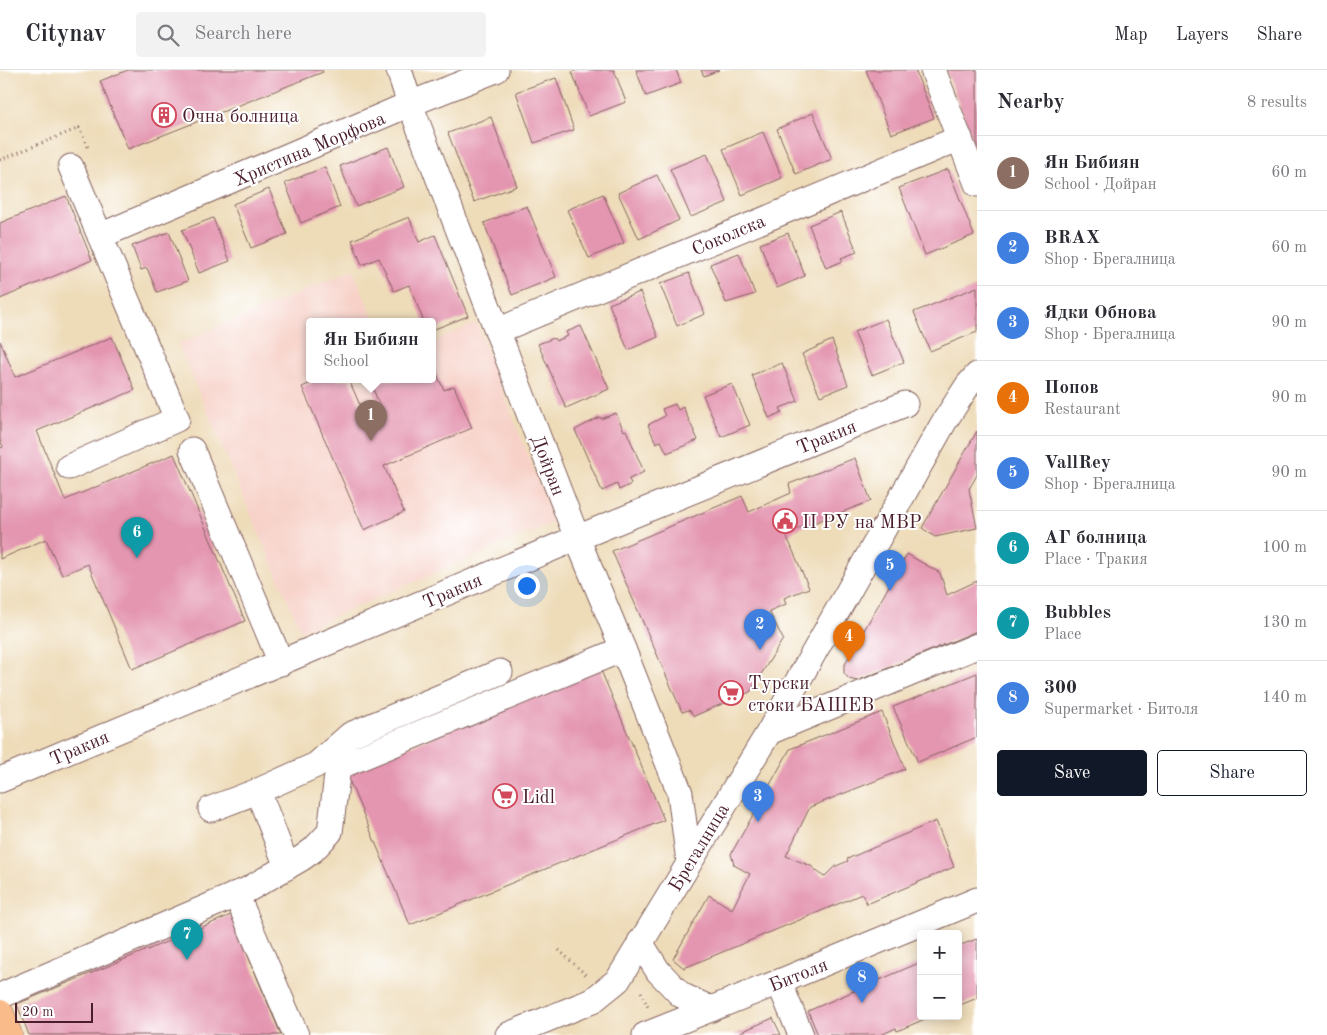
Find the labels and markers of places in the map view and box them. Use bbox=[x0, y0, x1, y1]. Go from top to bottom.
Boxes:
building icon: Очна болница bbox=[151, 102, 177, 128]
place label: Очна болница bbox=[182, 108, 299, 127]
pin: 1 bbox=[355, 400, 387, 441]
public building icon: II РУ на МВР bbox=[772, 508, 798, 534]
place label: II РУ на МВР bbox=[802, 514, 922, 533]
pin: 6 bbox=[121, 517, 153, 558]
pin: 5 bbox=[874, 550, 906, 591]
pin: 2 bbox=[744, 609, 776, 650]
pin: 4 bbox=[833, 621, 865, 662]
place label: Турски стоки БАШЕВ bbox=[748, 675, 874, 716]
supermarket icon: Турски стоки БАШЕВ bbox=[718, 680, 744, 706]
pin: 3 bbox=[742, 781, 774, 822]
supermarket icon: Lidl bbox=[492, 783, 518, 809]
place label: Lidl bbox=[522, 789, 555, 808]
pin: 7 bbox=[171, 919, 203, 960]
pin: 8 bbox=[846, 962, 878, 1003]

